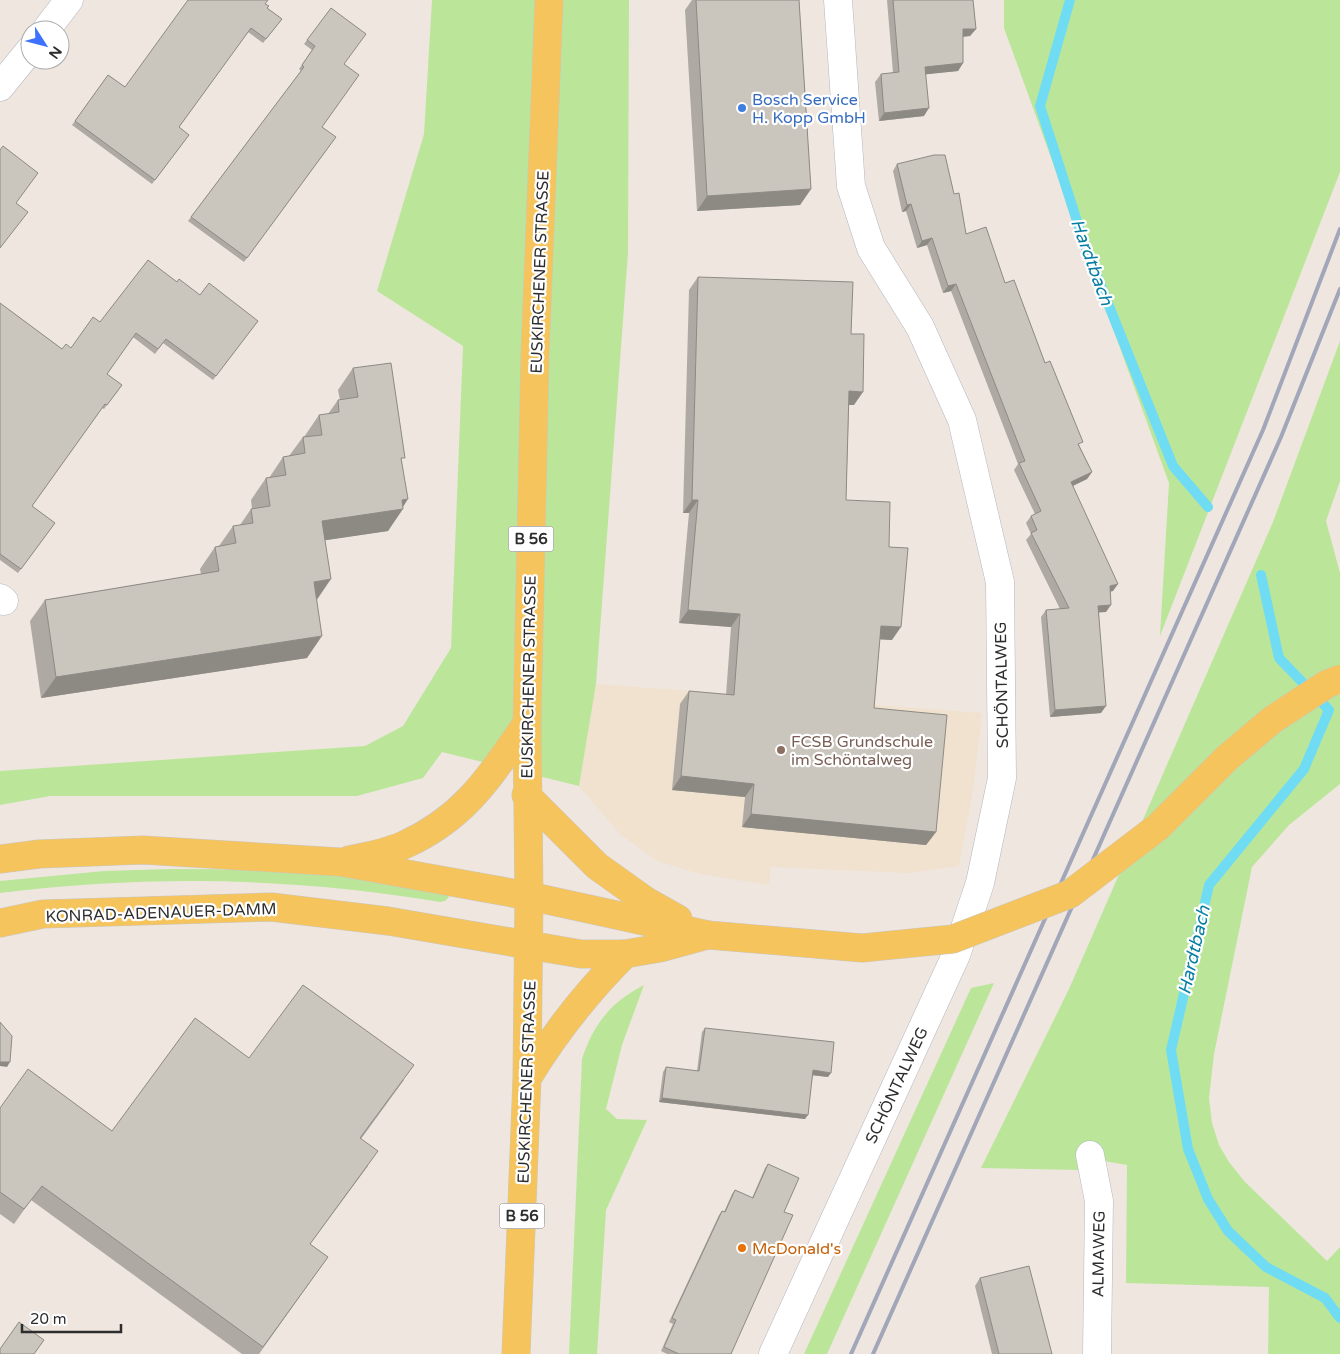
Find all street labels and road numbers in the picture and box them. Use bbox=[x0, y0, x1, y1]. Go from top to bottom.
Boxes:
street label: EUSKIRCHENER STRASSE bbox=[526, 170, 554, 374]
road number: B 56 bbox=[508, 526, 554, 552]
street label: EUSKIRCHENER STRASSE bbox=[517, 575, 541, 779]
street label: SCHÖNTALWEG bbox=[991, 622, 1013, 748]
street label: KONRAD-ADENAUER-DAMM bbox=[45, 899, 277, 927]
street label: EUSKIRCHENER STRASSE bbox=[513, 980, 541, 1184]
street label: SCHÖNTALWEG bbox=[861, 1024, 933, 1147]
road number: B 56 bbox=[500, 1204, 544, 1228]
street label: ALMAWEG bbox=[1088, 1210, 1110, 1298]

